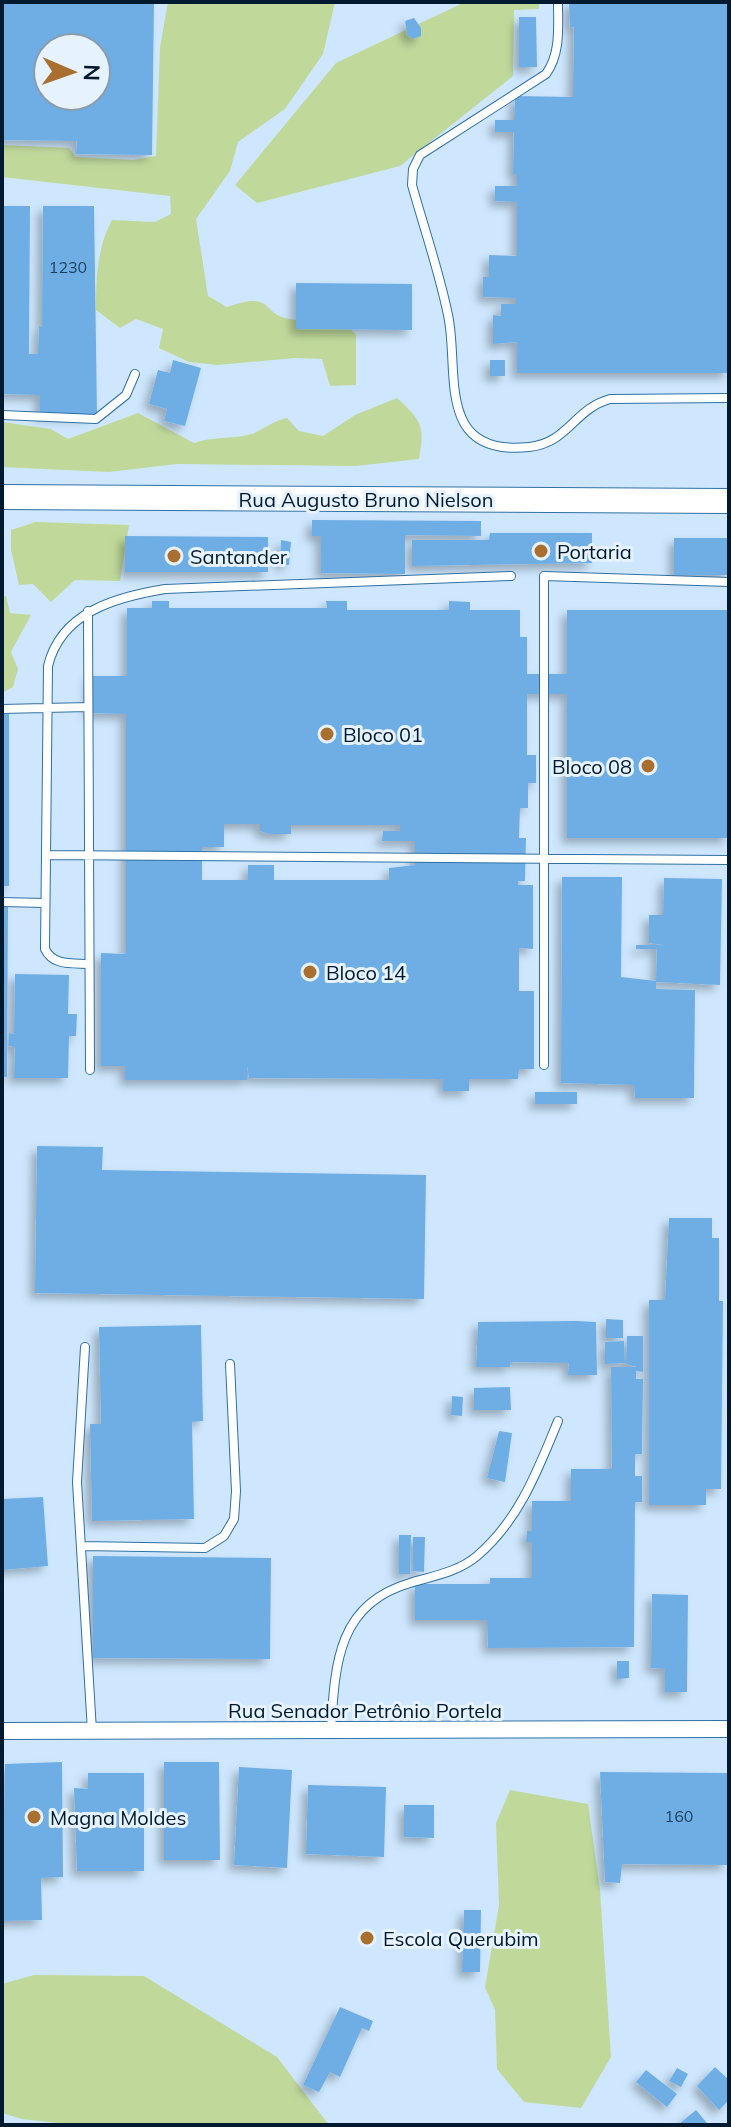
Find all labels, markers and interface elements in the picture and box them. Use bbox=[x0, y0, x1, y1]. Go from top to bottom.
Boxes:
north arrow bbox=[32, 32, 112, 112]
text: N bbox=[78, 64, 106, 81]
house number: 1230 bbox=[49, 257, 87, 277]
street label: Rua Augusto Bruno Nielson bbox=[239, 487, 493, 512]
place label: Portaria bbox=[557, 539, 632, 564]
marker: Portaria bbox=[532, 542, 550, 560]
place label: Santander bbox=[190, 544, 288, 569]
marker: Santander bbox=[165, 547, 183, 565]
place label: Bloco 01 bbox=[343, 722, 423, 747]
marker: Bloco 01 bbox=[318, 725, 336, 743]
place label: Bloco 08 bbox=[552, 754, 632, 779]
marker: Bloco 08 bbox=[639, 757, 657, 775]
place label: Bloco 14 bbox=[326, 960, 406, 985]
marker: Bloco 14 bbox=[301, 963, 319, 981]
street label: Rua Senador Petrônio Portela bbox=[228, 1698, 502, 1723]
place label: Magna Moldes bbox=[50, 1805, 186, 1830]
house number: 160 bbox=[665, 1806, 693, 1826]
marker: Magna Moldes bbox=[25, 1808, 43, 1826]
place label: Escola Querubim bbox=[383, 1926, 539, 1951]
marker: Escola Querubim bbox=[358, 1929, 376, 1947]

